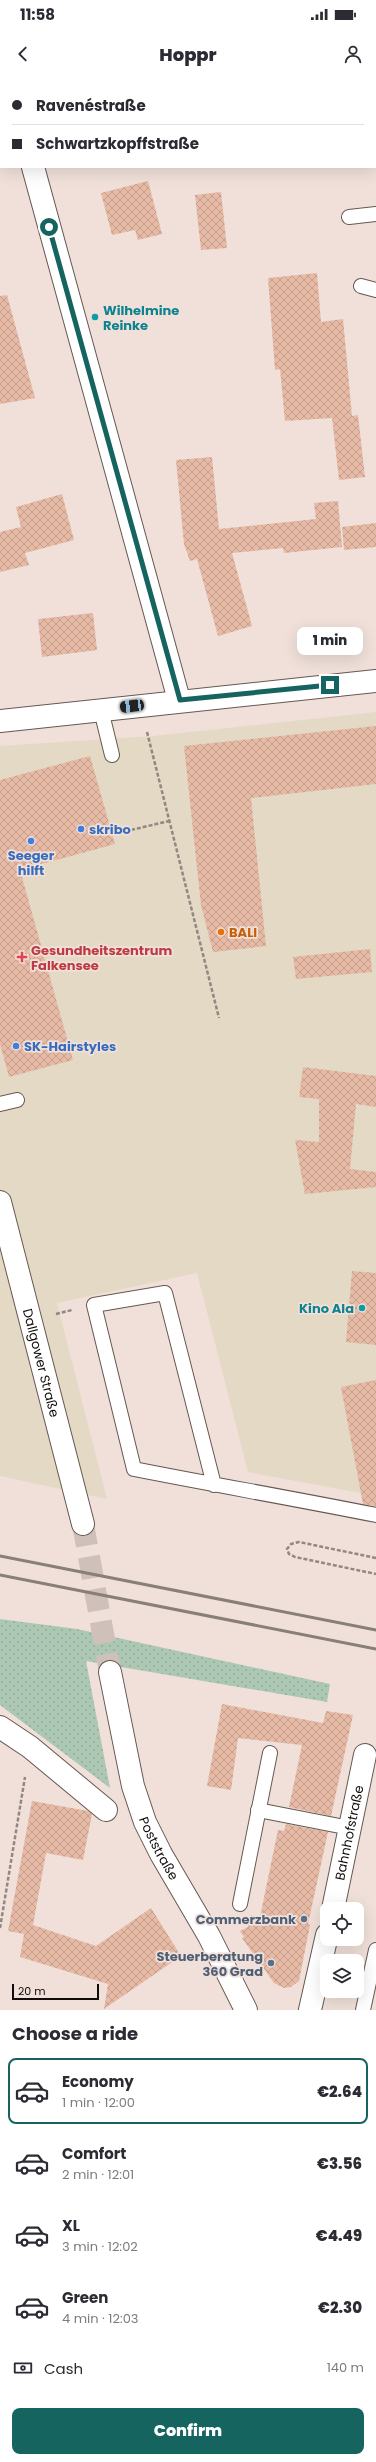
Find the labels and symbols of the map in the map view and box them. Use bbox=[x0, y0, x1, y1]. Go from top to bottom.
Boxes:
route start bbox=[40, 218, 58, 236]
place label: Wilhelmine Reinke bbox=[103, 301, 179, 335]
marker: Wilhelmine Reinke bbox=[90, 312, 100, 322]
callout: 1 min bbox=[297, 627, 363, 655]
route end bbox=[321, 676, 339, 694]
car bbox=[119, 699, 145, 713]
place label: skribo bbox=[89, 820, 131, 839]
marker: skribo bbox=[76, 824, 86, 834]
marker: Seeger hilft bbox=[26, 836, 36, 846]
place label: Seeger hilft bbox=[8, 846, 55, 880]
place label: BALI bbox=[229, 923, 257, 942]
marker: BALI bbox=[216, 927, 226, 937]
place label: Gesundheitszentrum Falkensee bbox=[31, 941, 172, 975]
marker: Gesundheitszentrum Falkensee bbox=[16, 951, 28, 963]
place label: SK-Hairstyles bbox=[24, 1037, 116, 1056]
marker: SK-Hairstyles bbox=[11, 1041, 21, 1051]
place label: Kino Ala bbox=[299, 1299, 354, 1318]
marker: Kino Ala bbox=[357, 1303, 367, 1313]
street label: Dallgower Straße bbox=[18, 1306, 64, 1419]
street label: Bahnhofstraße bbox=[330, 1784, 368, 1882]
street label: Poststraße bbox=[134, 1814, 183, 1884]
place label: Commerzbank bbox=[196, 1910, 296, 1929]
marker: Commerzbank bbox=[299, 1914, 309, 1924]
place label: Steuerberatung 360 Grad bbox=[157, 1947, 263, 1981]
marker: Steuerberatung 360 Grad bbox=[266, 1958, 276, 1968]
scale bar bbox=[12, 1982, 99, 2001]

